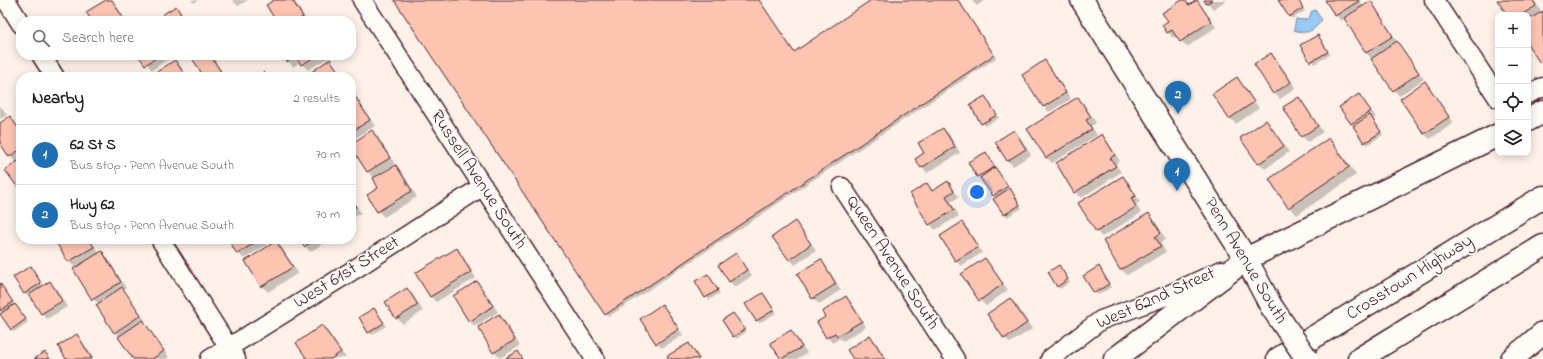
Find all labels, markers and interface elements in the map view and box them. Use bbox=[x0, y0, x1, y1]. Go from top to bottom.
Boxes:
map controls bbox=[1495, 12, 1531, 156]
button: + bbox=[1495, 12, 1531, 48]
search box bbox=[16, 16, 356, 60]
icon: search bbox=[30, 27, 52, 49]
text: Search here bbox=[62, 27, 134, 49]
button: − bbox=[1495, 48, 1531, 84]
pin: 2 bbox=[1165, 81, 1191, 114]
button: locate bbox=[1495, 84, 1531, 120]
text: Nearby bbox=[32, 86, 84, 111]
text: 2 results bbox=[293, 89, 340, 108]
street label: Russell Avenue South bbox=[423, 105, 533, 255]
button: layers bbox=[1495, 120, 1531, 156]
text: 62 St S bbox=[70, 134, 116, 156]
text: 1 bbox=[43, 145, 47, 164]
text: 70 m bbox=[316, 145, 340, 164]
text: Bus stop · Penn Avenue South bbox=[70, 156, 234, 175]
pin: 1 bbox=[1164, 158, 1190, 191]
your location bbox=[967, 182, 987, 202]
street label: Queen Avenue South bbox=[839, 191, 945, 335]
street label: Penn Avenue South bbox=[1197, 193, 1293, 329]
text: Hwy 62 bbox=[70, 194, 115, 216]
text: 2 bbox=[42, 205, 48, 224]
text: 70 m bbox=[316, 205, 340, 224]
text: Bus stop · Penn Avenue South bbox=[70, 216, 234, 235]
street label: Crosstown Highway bbox=[1342, 229, 1479, 328]
street label: West 61st Street bbox=[289, 230, 405, 316]
street label: West 62nd Street bbox=[1092, 261, 1220, 337]

